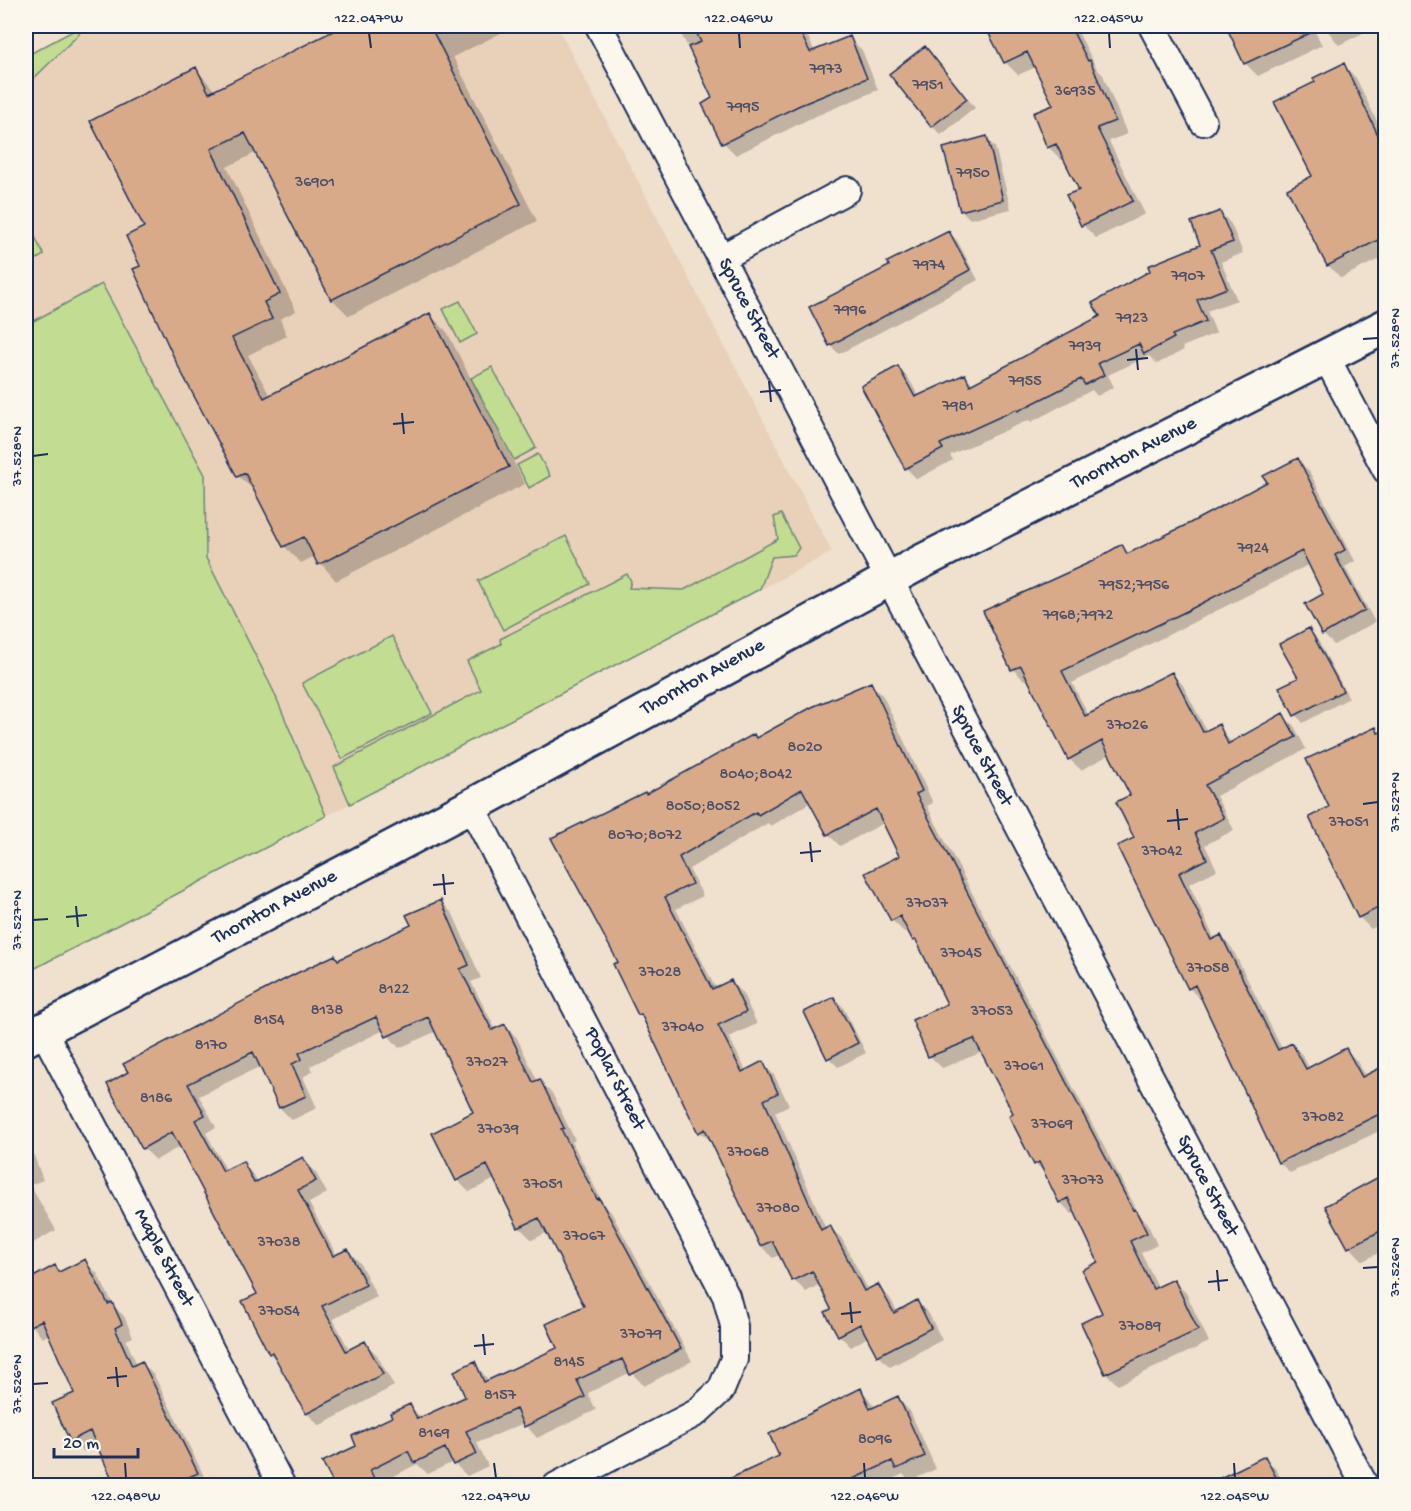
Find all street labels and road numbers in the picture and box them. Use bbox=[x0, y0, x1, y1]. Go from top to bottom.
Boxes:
street label: Spruce Street bbox=[712, 255, 785, 365]
street label: Thornton Avenue bbox=[1066, 412, 1201, 496]
street label: Thornton Avenue bbox=[636, 634, 770, 722]
street label: Spruce Street bbox=[945, 702, 1018, 812]
street label: Thornton Avenue bbox=[208, 865, 342, 951]
street label: Poplar Street bbox=[578, 1023, 650, 1136]
street label: Spruce Street bbox=[1171, 1132, 1244, 1242]
street label: Maple Street bbox=[128, 1205, 199, 1313]

